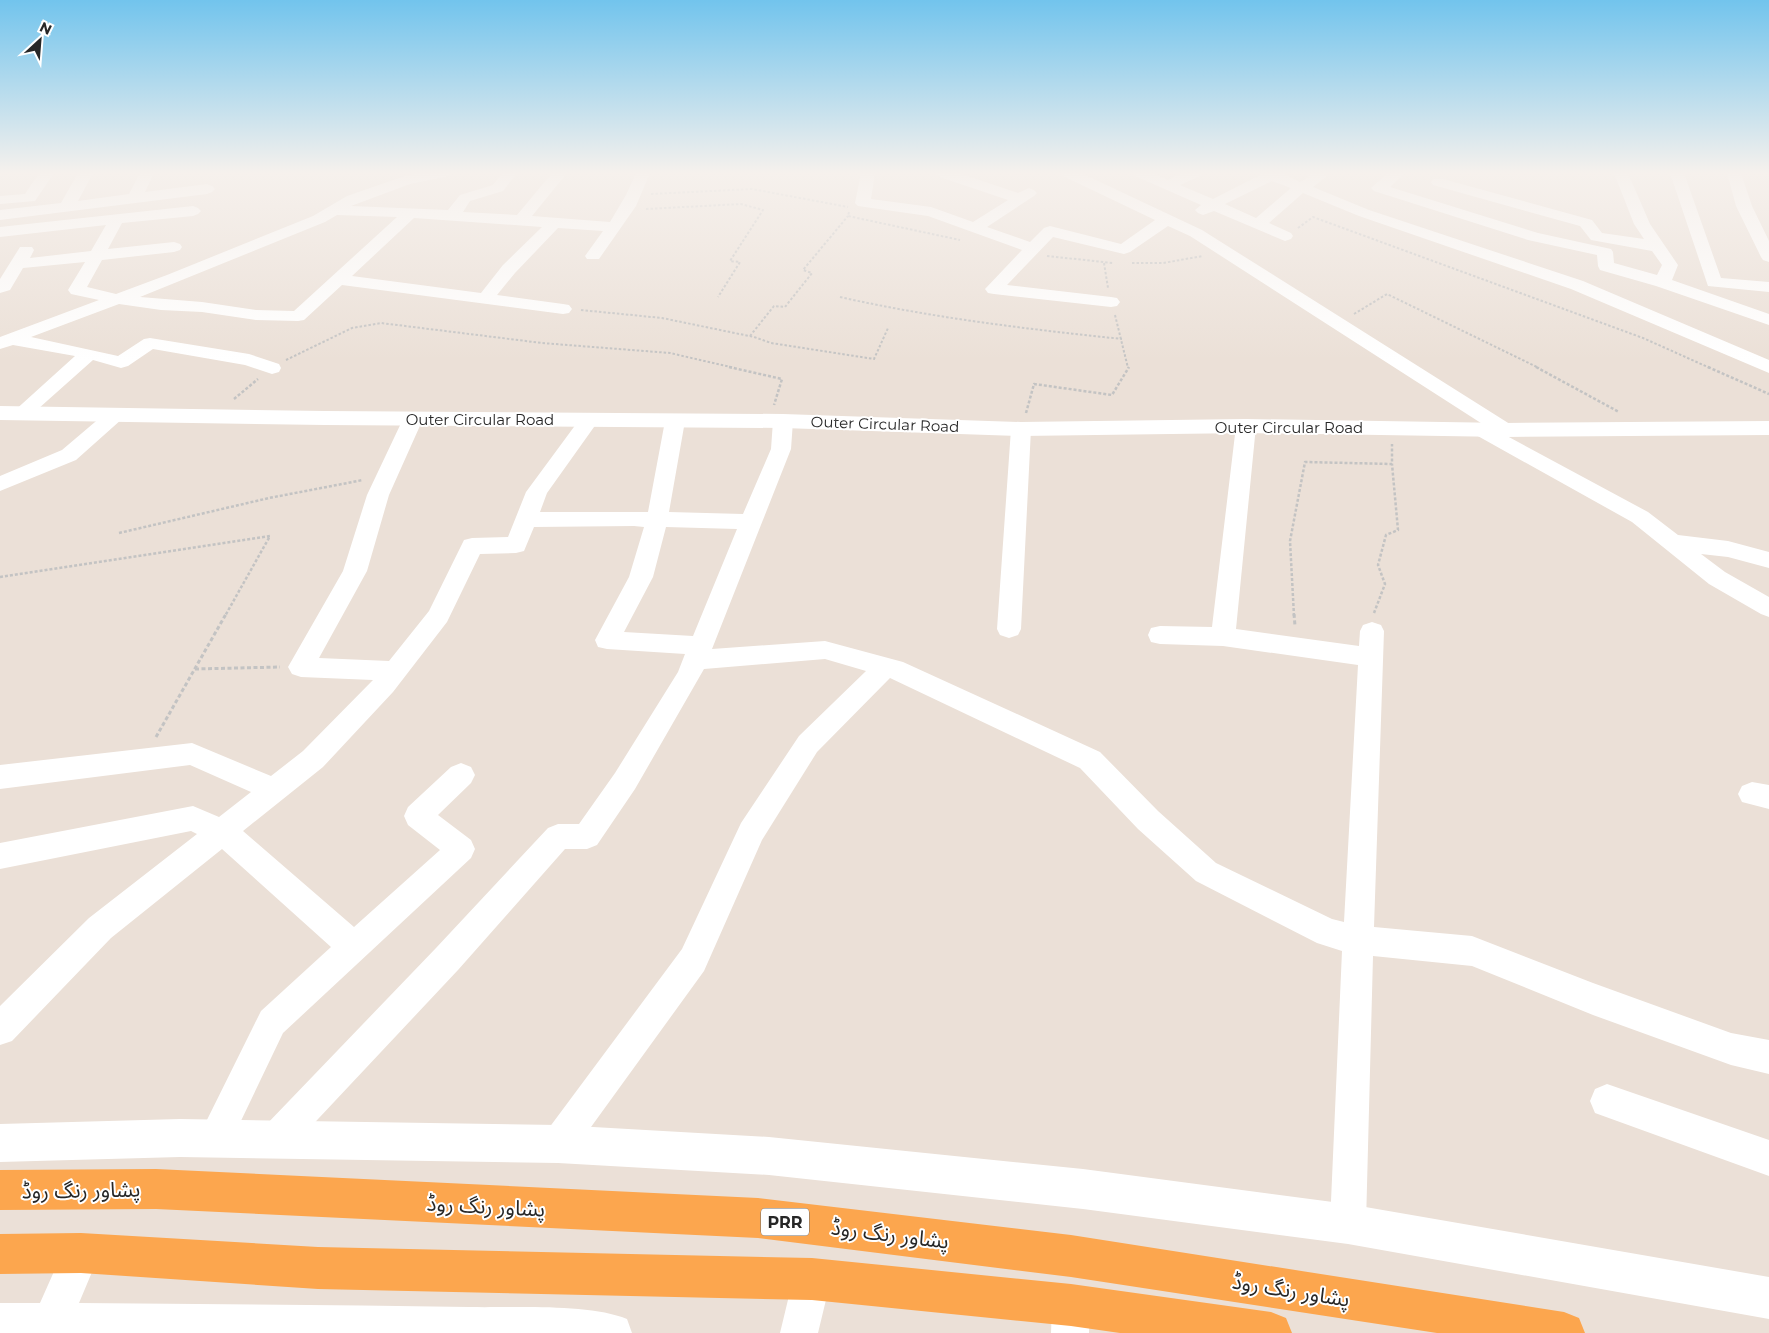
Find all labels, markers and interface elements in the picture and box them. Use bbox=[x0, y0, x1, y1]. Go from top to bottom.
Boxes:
north arrow bbox=[15, 15, 65, 65]
text: N bbox=[37, 18, 55, 39]
street label: Outer Circular Road bbox=[406, 410, 554, 429]
street label: Outer Circular Road bbox=[810, 412, 960, 436]
street label: Outer Circular Road bbox=[1215, 418, 1363, 437]
street label: پشاور رنگ روڈ bbox=[21, 1176, 141, 1205]
street label: پشاور رنگ روڈ bbox=[426, 1190, 546, 1223]
road number: PRR bbox=[761, 1208, 809, 1236]
street label: پشاور رنگ روڈ bbox=[829, 1214, 950, 1255]
street label: پشاور رنگ روڈ bbox=[1230, 1268, 1352, 1313]

